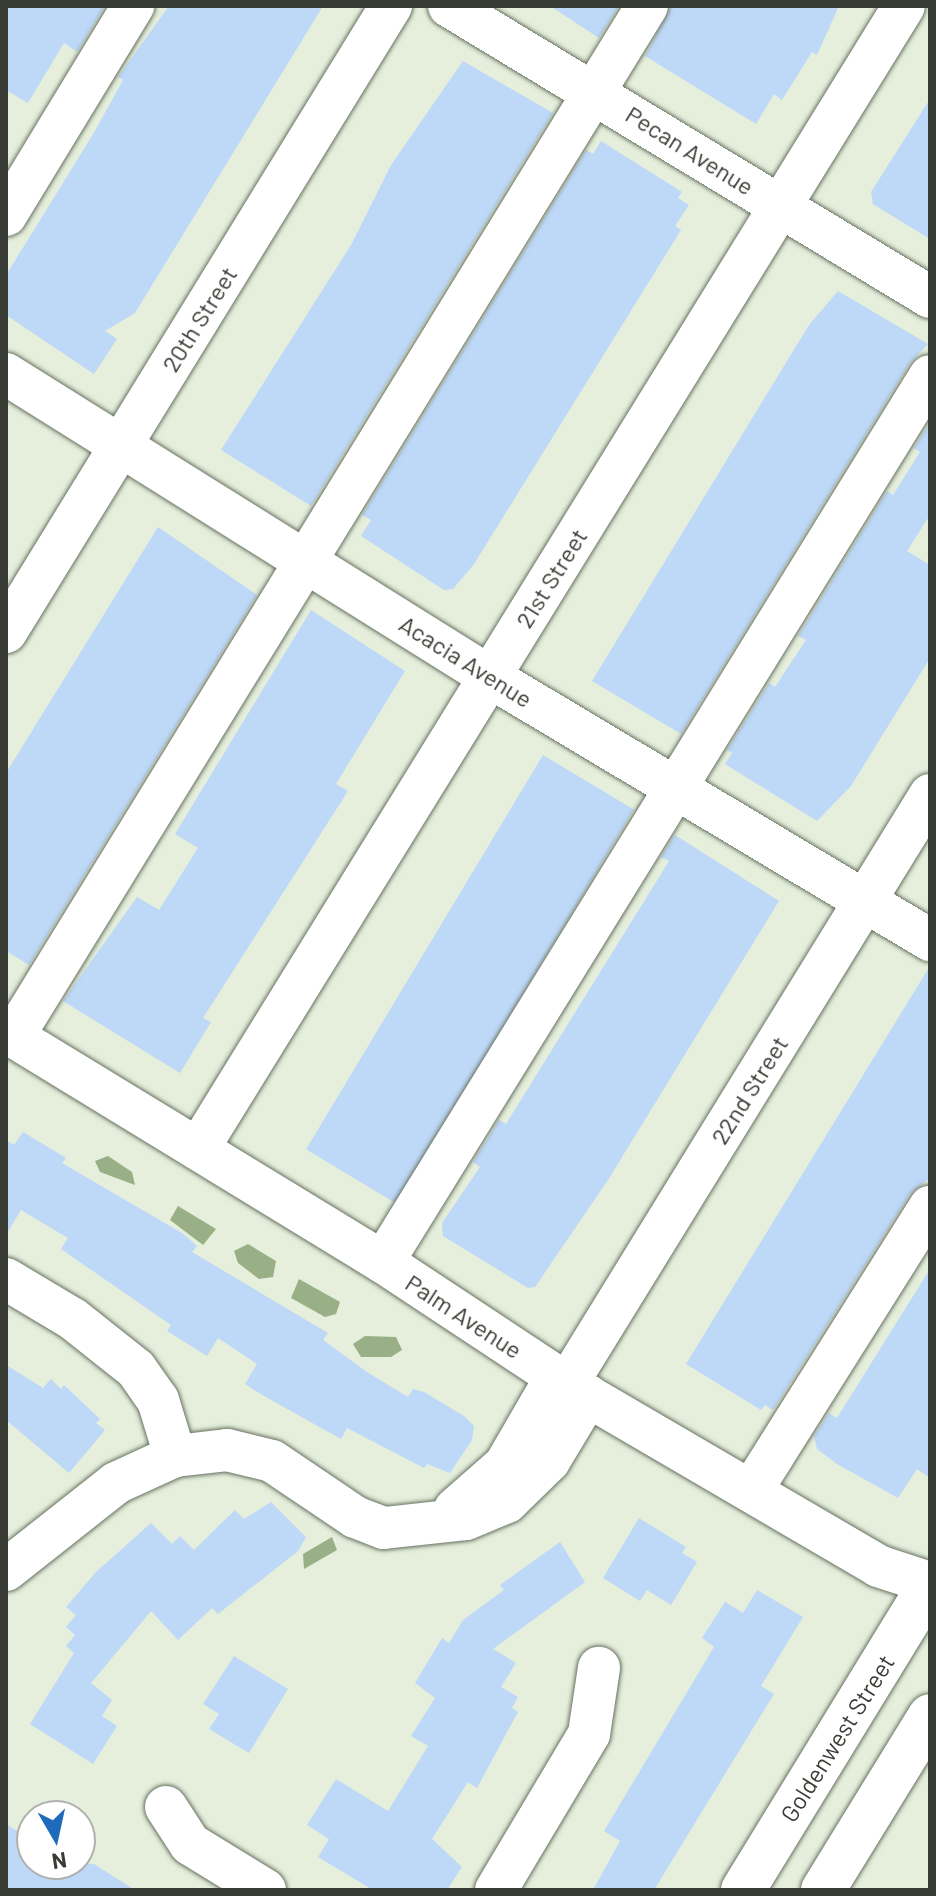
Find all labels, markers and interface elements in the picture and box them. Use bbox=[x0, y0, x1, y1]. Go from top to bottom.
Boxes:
street label: Pecan Avenue bbox=[621, 99, 759, 201]
street label: 20th Street bbox=[155, 261, 243, 377]
street label: 21st Street bbox=[509, 523, 593, 633]
street label: Acacia Avenue bbox=[394, 609, 538, 713]
street label: 22nd Street bbox=[704, 1031, 794, 1149]
street label: Palm Avenue bbox=[400, 1268, 528, 1364]
street label: Goldenwest Street bbox=[774, 1649, 900, 1827]
north arrow bbox=[16, 1800, 96, 1880]
text: N bbox=[50, 1848, 69, 1876]

